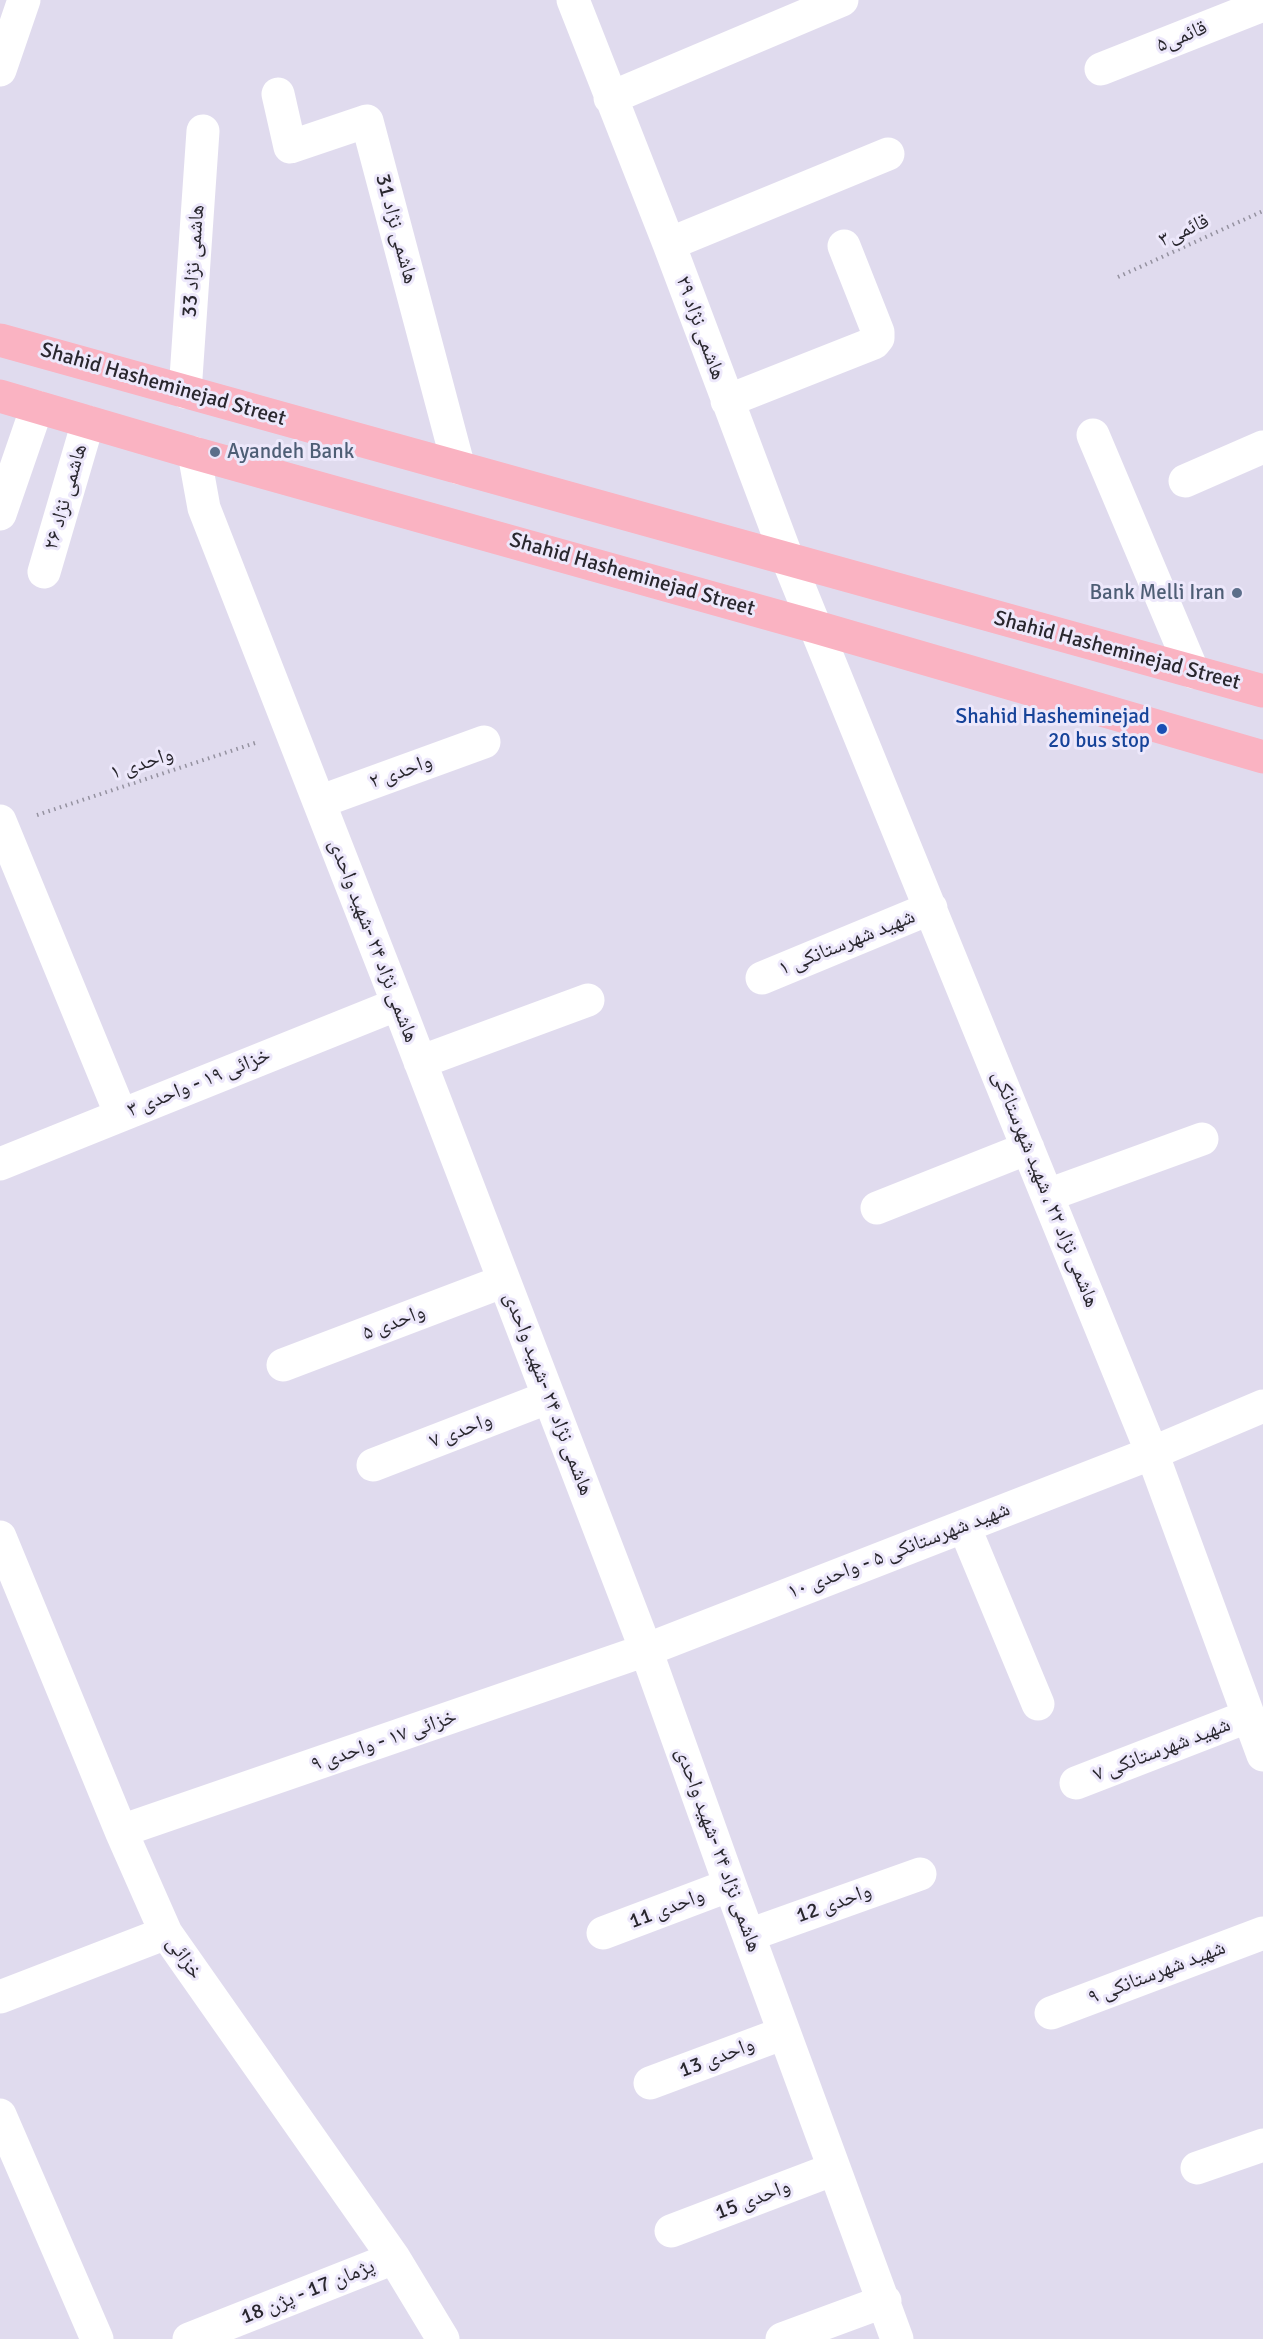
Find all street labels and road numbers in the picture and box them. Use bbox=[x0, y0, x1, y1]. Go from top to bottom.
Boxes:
street label: قائمی۵ bbox=[1153, 15, 1211, 59]
street label: هاشمی نژاد 31 bbox=[369, 171, 423, 287]
street label: هاشمی نژاد 33 bbox=[177, 204, 211, 318]
street label: قائمی۳ bbox=[1155, 209, 1213, 253]
street label: هاشمی نژاد ۲۹ bbox=[670, 273, 730, 383]
street label: Shahid Hasheminejad Street bbox=[38, 338, 288, 432]
street label: هاشمی نژاد ۲۶ bbox=[39, 441, 93, 553]
street label: Shahid Hasheminejad Street bbox=[507, 528, 757, 622]
street label: Shahid Hasheminejad Street bbox=[991, 606, 1243, 696]
street label: واحدی ۱ bbox=[107, 742, 177, 786]
street label: واحدی ۲ bbox=[366, 749, 436, 795]
street label: هاشمی نژاد ۲۴ -شهید واحدی bbox=[323, 836, 423, 1046]
street label: شهید شهرستانکی ۱ bbox=[775, 904, 919, 982]
street label: خزائی ۱۹ - واحدی ۳ bbox=[124, 1043, 274, 1123]
street label: هاشمی نژاد ۲۲ ، شهید شهرستانکی bbox=[986, 1067, 1104, 1311]
street label: هاشمی نژاد ۲۴ -شهید واحدی bbox=[498, 1289, 598, 1499]
street label: واحدی ۵ bbox=[359, 1300, 429, 1346]
street label: واحدی ۷ bbox=[426, 1408, 496, 1454]
street label: شهید شهرستانکی ۵ - واحدی ۱۰ bbox=[784, 1497, 1014, 1605]
street label: خزائی ۱۷ - واحدی ۹ bbox=[308, 1704, 460, 1778]
street label: شهید شهرستانکی ۷ bbox=[1090, 1712, 1234, 1788]
street label: هاشمی نژاد ۲۴ -شهید واحدی bbox=[669, 1744, 767, 1956]
street label: واحدی 12 bbox=[793, 1879, 875, 1929]
street label: واحدی 11 bbox=[626, 1883, 708, 1935]
street label: خزائی bbox=[160, 1932, 208, 1984]
street label: شهید شهرستانکی ۹ bbox=[1085, 1935, 1229, 2011]
street label: واحدی 13 bbox=[676, 2032, 758, 2084]
street label: واحدی 15 bbox=[712, 2174, 794, 2226]
street label: پژمان 17 - پژن 18 bbox=[237, 2254, 379, 2330]

